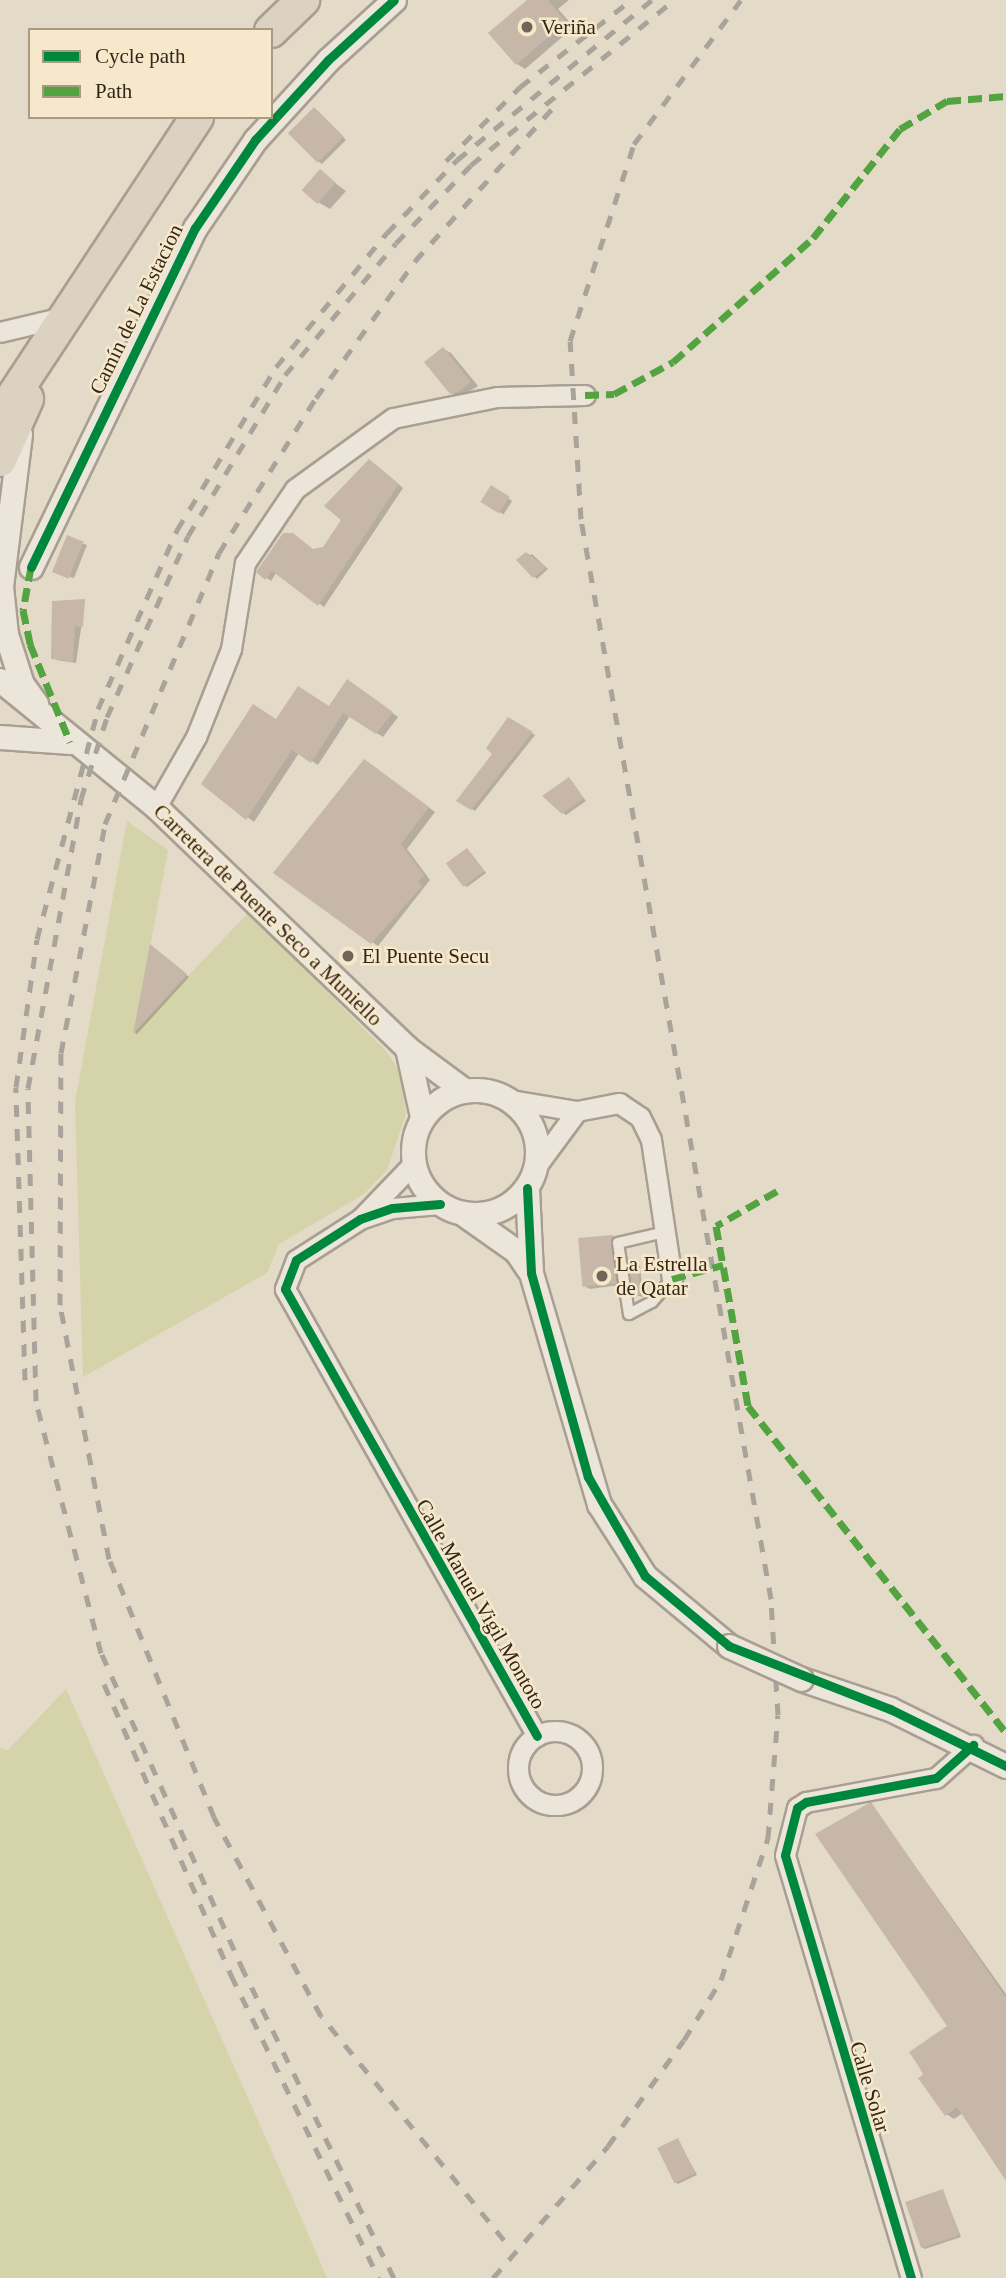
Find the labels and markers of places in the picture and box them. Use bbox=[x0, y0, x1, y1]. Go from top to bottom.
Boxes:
place label: Veriña bbox=[541, 14, 596, 40]
marker: Veriña bbox=[519, 19, 535, 35]
place label: El Puente Secu bbox=[362, 943, 489, 969]
marker: El Puente Secu bbox=[340, 948, 356, 964]
place label: La Estrella de Qatar bbox=[616, 1251, 708, 1301]
marker: La Estrella de Qatar bbox=[594, 1268, 610, 1284]

